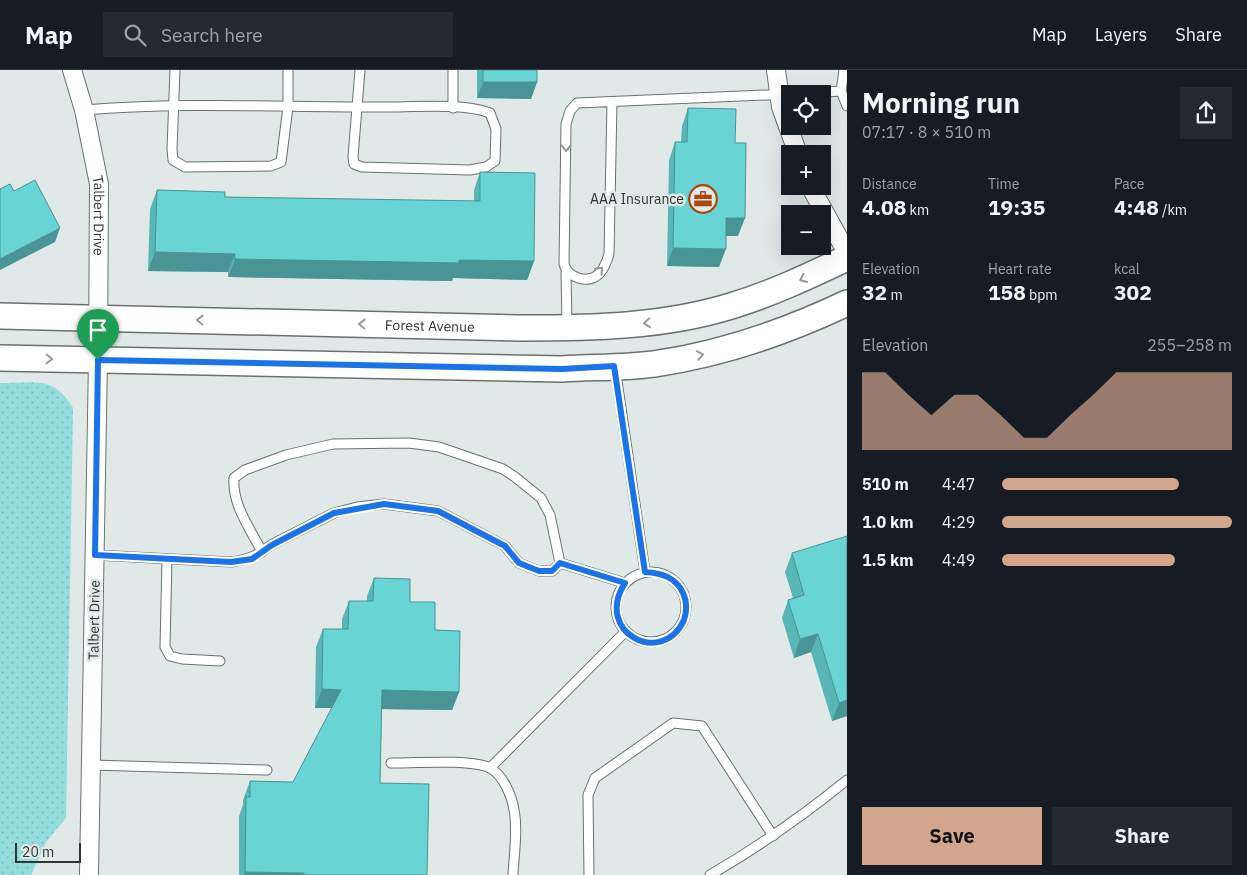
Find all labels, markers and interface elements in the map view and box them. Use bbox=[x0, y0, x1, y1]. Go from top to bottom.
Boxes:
search box bbox=[103, 12, 453, 57]
text: Map bbox=[25, 19, 73, 51]
icon: search bbox=[121, 21, 149, 49]
text: Search here bbox=[161, 23, 263, 47]
text: Map bbox=[1032, 23, 1067, 46]
text: Layers bbox=[1095, 23, 1147, 46]
text: Share bbox=[1175, 23, 1222, 46]
text: Morning run bbox=[862, 84, 1020, 121]
map controls bbox=[781, 85, 831, 255]
button: locate bbox=[781, 85, 831, 135]
button: share bbox=[1180, 87, 1232, 139]
text: 07:17 · 8 × 510 m bbox=[862, 122, 991, 142]
one-way arrow bbox=[561, 144, 571, 152]
button: + bbox=[781, 145, 831, 195]
street label: Talbert Drive bbox=[89, 174, 108, 256]
text: Distance bbox=[862, 175, 917, 193]
text: Time bbox=[988, 175, 1019, 193]
text: Pace bbox=[1114, 175, 1144, 193]
office icon: AAA Insurance bbox=[688, 184, 718, 214]
place label: AAA Insurance bbox=[590, 190, 684, 208]
text: 4.08 bbox=[862, 193, 906, 221]
text: 19:35 bbox=[988, 193, 1045, 221]
text: 4:48 bbox=[1114, 193, 1159, 221]
text: km bbox=[906, 201, 929, 219]
text: /km bbox=[1159, 201, 1187, 219]
button: − bbox=[781, 205, 831, 255]
text: Elevation bbox=[862, 260, 920, 278]
text: Heart rate bbox=[988, 260, 1052, 278]
text: kcal bbox=[1114, 260, 1139, 278]
one-way arrow bbox=[594, 267, 603, 276]
one-way arrow bbox=[799, 273, 808, 284]
text: 32 bbox=[862, 278, 887, 306]
text: 158 bbox=[988, 278, 1026, 306]
text: 302 bbox=[1114, 278, 1152, 306]
text: m bbox=[887, 286, 903, 304]
text: bpm bbox=[1026, 286, 1058, 304]
pin bbox=[77, 309, 119, 360]
one-way arrow bbox=[196, 315, 204, 326]
icon: arrive bbox=[84, 316, 112, 344]
street label: Forest Avenue bbox=[385, 316, 475, 336]
one-way arrow bbox=[643, 317, 651, 328]
one-way arrow bbox=[358, 319, 366, 330]
text: Elevation bbox=[862, 335, 928, 355]
text: 255–258 m bbox=[1147, 335, 1232, 355]
one-way arrow bbox=[696, 350, 705, 361]
one-way arrow bbox=[45, 354, 53, 364]
text: 510 m bbox=[862, 474, 909, 494]
text: 4:47 bbox=[942, 474, 975, 494]
text: 1.0 km bbox=[862, 512, 913, 532]
text: 4:29 bbox=[942, 512, 975, 532]
text: 1.5 km bbox=[862, 550, 913, 570]
text: 4:49 bbox=[942, 550, 975, 570]
street label: Talbert Drive bbox=[84, 580, 104, 660]
button: Save bbox=[862, 807, 1042, 865]
button: Share bbox=[1052, 807, 1232, 865]
scale bar bbox=[15, 840, 81, 863]
text: 20 m bbox=[22, 843, 54, 861]

